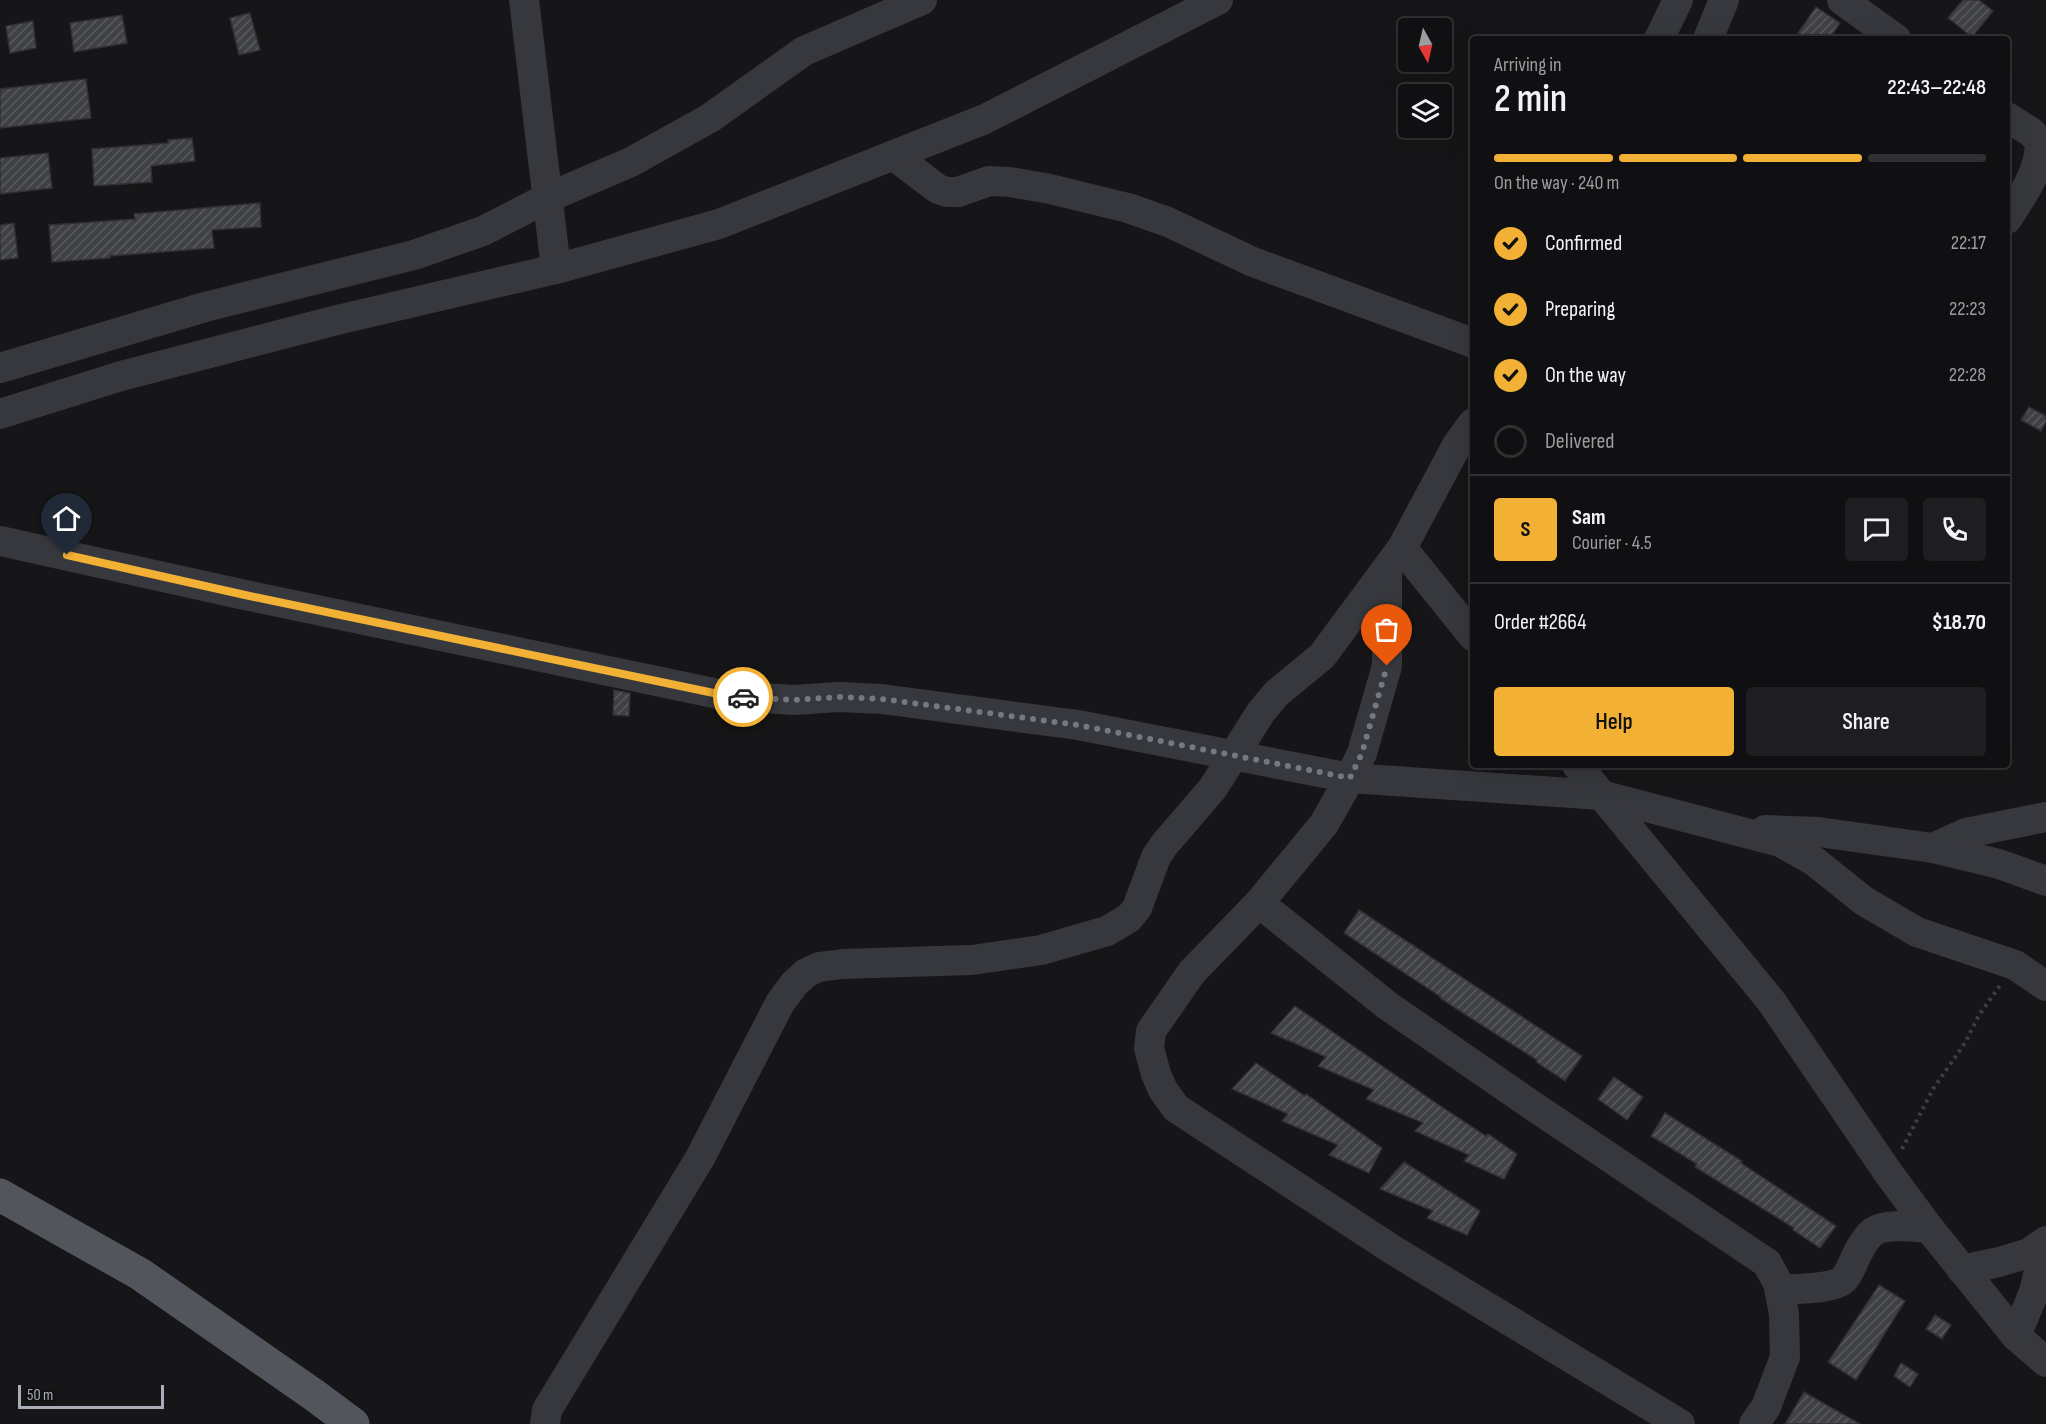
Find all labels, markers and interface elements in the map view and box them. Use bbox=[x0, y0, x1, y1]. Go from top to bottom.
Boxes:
north arrow bbox=[1398, 18, 1452, 72]
map controls bbox=[1398, 18, 1452, 138]
text: Arriving in bbox=[1494, 53, 1562, 77]
text: 22:43–22:48 bbox=[1887, 74, 1986, 101]
text: 2 min bbox=[1494, 76, 1567, 123]
button: layers bbox=[1398, 84, 1452, 138]
text: On the way · 240 m bbox=[1494, 171, 1619, 195]
icon: check bbox=[1494, 227, 1527, 260]
text: Confirmed bbox=[1545, 230, 1622, 257]
text: 22:17 bbox=[1951, 231, 1986, 255]
icon: check bbox=[1494, 293, 1527, 326]
text: Preparing bbox=[1545, 296, 1615, 323]
text: 22:23 bbox=[1949, 297, 1986, 321]
icon: check bbox=[1494, 359, 1527, 392]
text: On the way bbox=[1545, 362, 1626, 389]
text: 22:28 bbox=[1949, 363, 1986, 387]
text: Delivered bbox=[1545, 428, 1614, 455]
pin bbox=[41, 493, 92, 555]
button: chat bbox=[1845, 498, 1908, 561]
button: phone bbox=[1923, 498, 1986, 561]
icon: home bbox=[50, 502, 83, 535]
text: Sam bbox=[1572, 504, 1606, 531]
text: S bbox=[1521, 516, 1530, 543]
text: Courier · 4.5 bbox=[1572, 531, 1652, 555]
pin bbox=[1361, 604, 1412, 666]
text: Order #2664 bbox=[1494, 609, 1587, 636]
text: $18.70 bbox=[1932, 609, 1986, 636]
icon: bag bbox=[1370, 613, 1403, 646]
courier bbox=[713, 667, 773, 727]
icon: car bbox=[727, 681, 760, 714]
button: Help bbox=[1494, 687, 1734, 756]
button: Share bbox=[1746, 687, 1986, 756]
scale bar bbox=[18, 1382, 164, 1410]
text: 50 m bbox=[27, 1386, 53, 1405]

